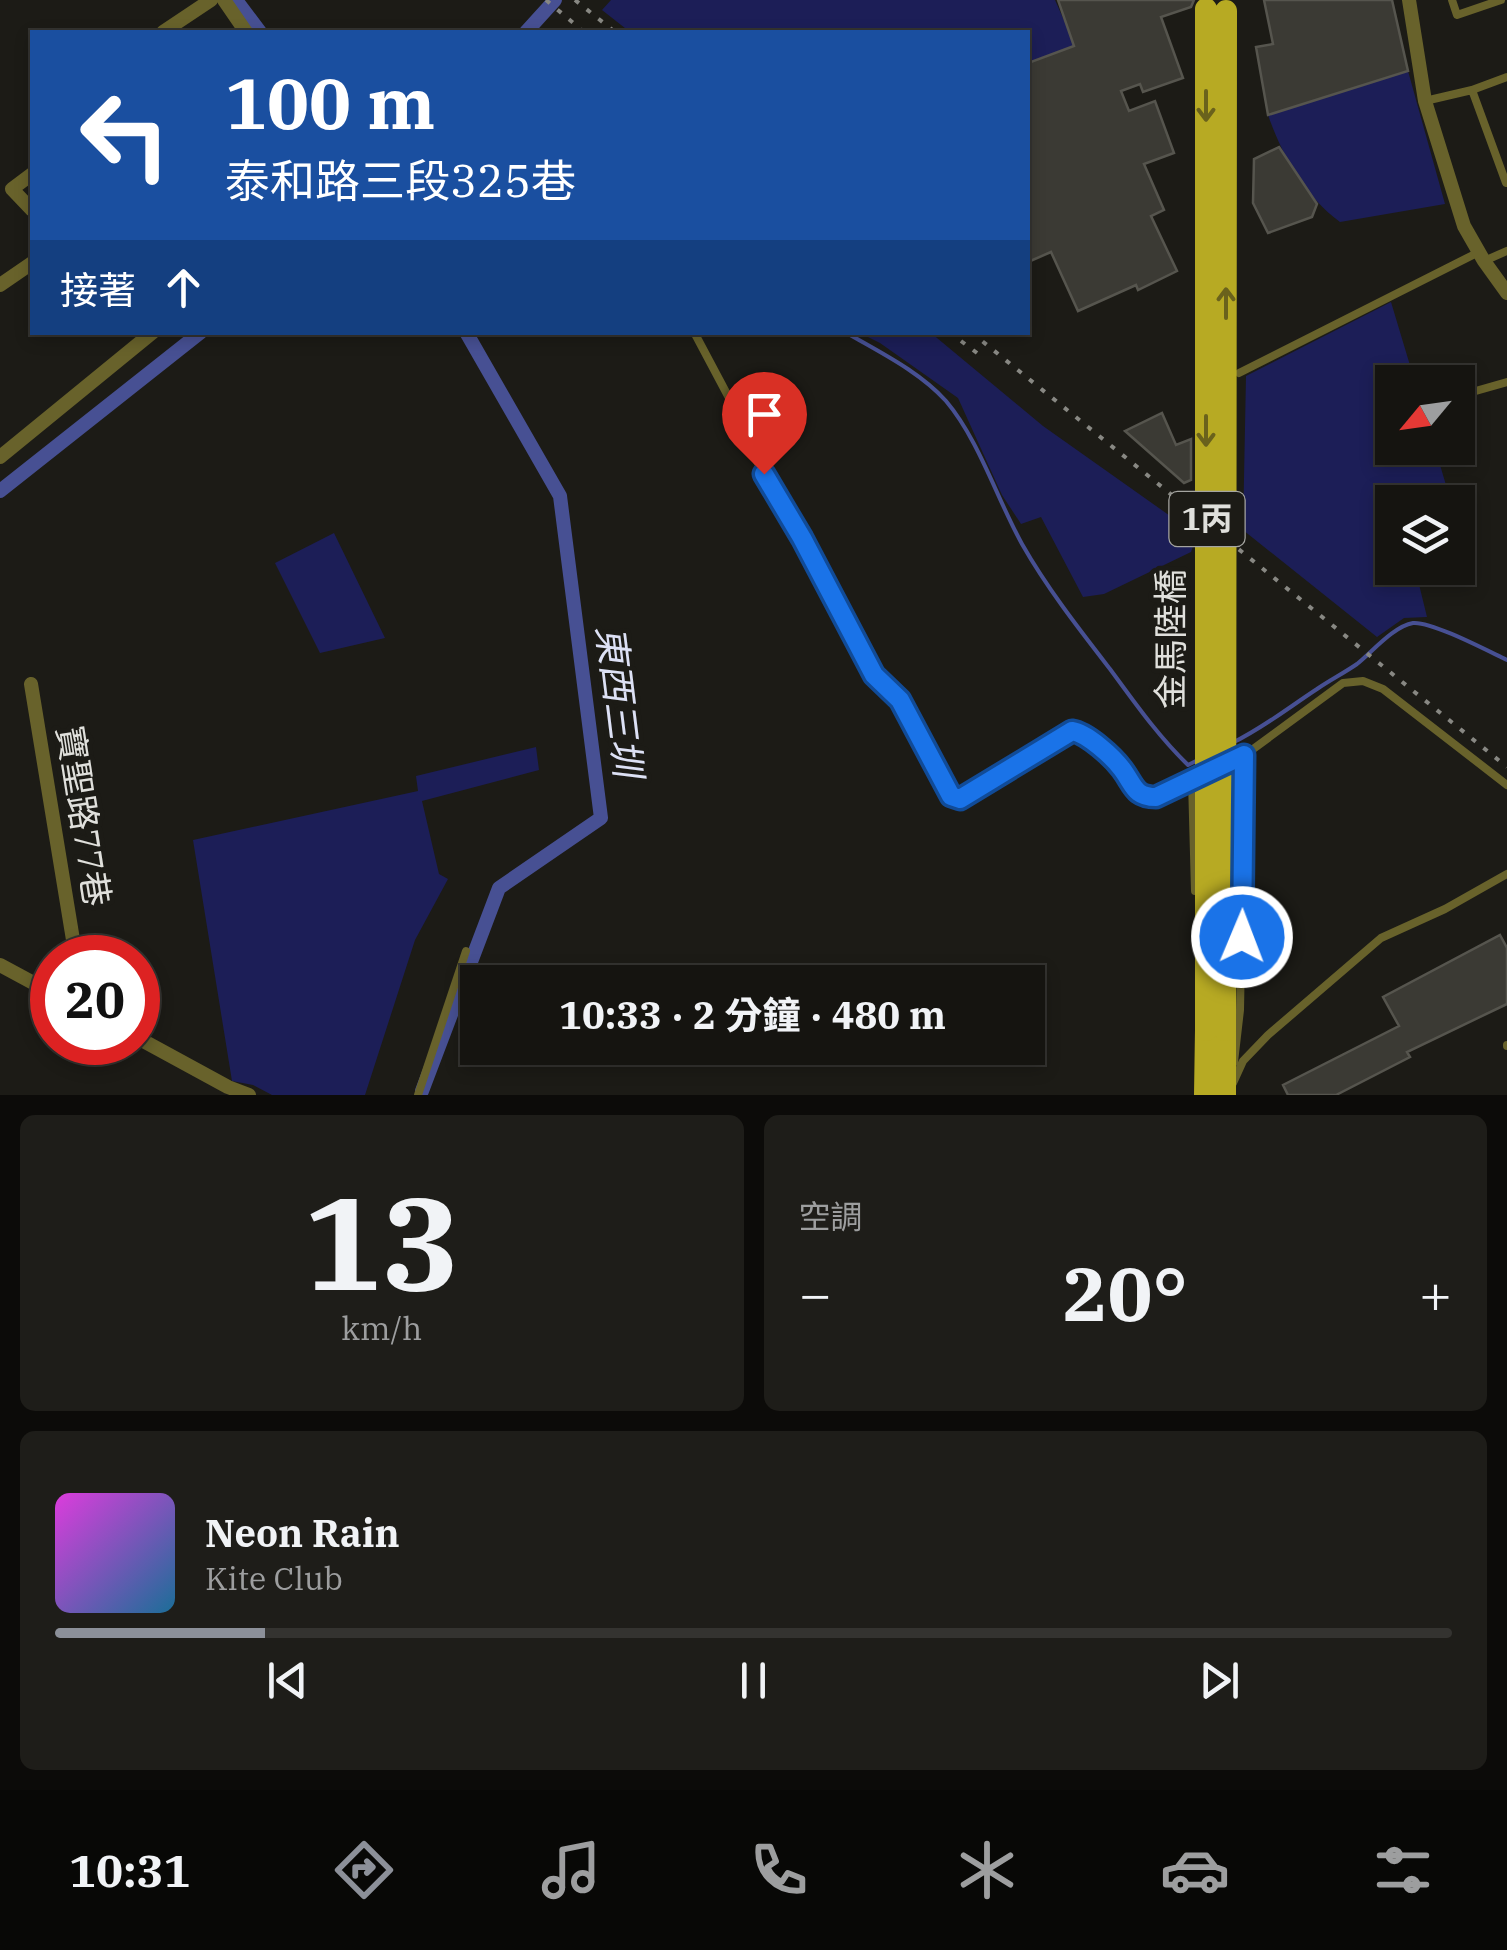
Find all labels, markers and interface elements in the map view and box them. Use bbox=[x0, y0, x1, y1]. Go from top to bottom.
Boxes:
text: 100 m bbox=[225, 57, 435, 148]
icon: left bbox=[60, 70, 190, 200]
one-way arrow bbox=[1196, 90, 1216, 122]
text: 泰和路三段325巷 bbox=[225, 151, 576, 209]
icon: ahead bbox=[156, 260, 211, 315]
text: 接著 bbox=[60, 265, 136, 314]
one-way arrow bbox=[1216, 287, 1236, 320]
north arrow bbox=[1375, 365, 1475, 465]
map controls bbox=[1375, 365, 1475, 585]
pin bbox=[722, 372, 807, 475]
icon: arrive bbox=[737, 387, 792, 442]
one-way arrow bbox=[1196, 414, 1216, 447]
button: layers bbox=[1375, 485, 1475, 585]
road number: 1丙 bbox=[1170, 492, 1244, 546]
street label: 金馬陸橋 bbox=[1147, 569, 1193, 709]
water label: 東西三圳 bbox=[587, 622, 655, 784]
street label: 寶聖路77巷 bbox=[47, 722, 121, 909]
position arrow bbox=[1190, 885, 1294, 989]
speed limit sign: 20 bbox=[30, 935, 160, 1065]
text: 10:33 · 2 分鐘 · 480 m bbox=[559, 990, 946, 1039]
text: 13 bbox=[304, 1157, 460, 1326]
text: 空調 bbox=[799, 1195, 863, 1237]
text: 20° bbox=[1063, 1244, 1188, 1342]
text: − bbox=[799, 1258, 832, 1329]
text: + bbox=[1419, 1258, 1452, 1329]
text: km/h bbox=[341, 1307, 422, 1349]
text: Neon Rain bbox=[205, 1508, 400, 1557]
text: Kite Club bbox=[205, 1557, 343, 1599]
icon: previous bbox=[260, 1653, 315, 1708]
icon: pause bbox=[726, 1653, 781, 1708]
icon: next bbox=[1192, 1653, 1247, 1708]
icon: directions bbox=[329, 1835, 399, 1905]
icon: music bbox=[536, 1835, 606, 1905]
icon: phone bbox=[744, 1835, 814, 1905]
icon: climate bbox=[952, 1835, 1022, 1905]
icon: car bbox=[1160, 1835, 1230, 1905]
icon: filters bbox=[1368, 1835, 1438, 1905]
text: 10:31 bbox=[69, 1841, 191, 1899]

